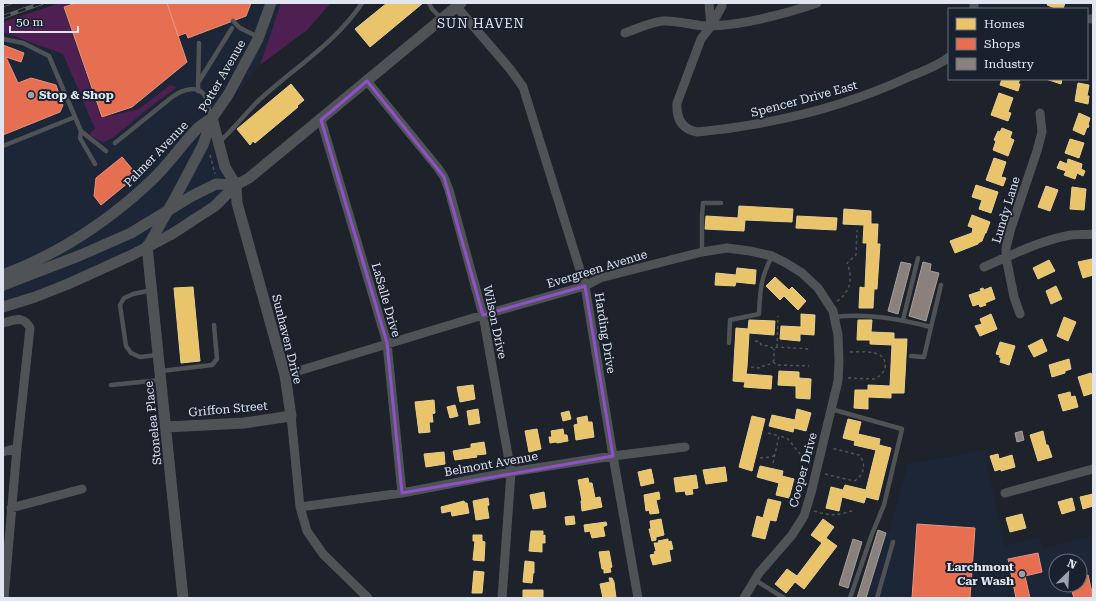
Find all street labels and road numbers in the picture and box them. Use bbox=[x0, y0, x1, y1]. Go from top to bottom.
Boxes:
street label: Potter Avenue bbox=[196, 37, 249, 115]
street label: Spencer Drive East bbox=[749, 78, 859, 120]
street label: Palmer Avenue bbox=[121, 118, 191, 190]
street label: Lundy Lane bbox=[989, 175, 1023, 245]
street label: Evergreen Avenue bbox=[545, 247, 649, 291]
street label: LaSalle Drive bbox=[369, 261, 403, 339]
street label: Wilson Drive bbox=[480, 284, 510, 360]
street label: Harding Drive bbox=[592, 292, 618, 375]
street label: Sunhaven Drive bbox=[269, 293, 305, 386]
street label: Stonelea Place bbox=[142, 380, 164, 466]
street label: Griffon Street bbox=[188, 399, 269, 419]
street label: Cooper Drive bbox=[786, 431, 820, 509]
street label: Belmont Avenue bbox=[443, 449, 539, 479]

